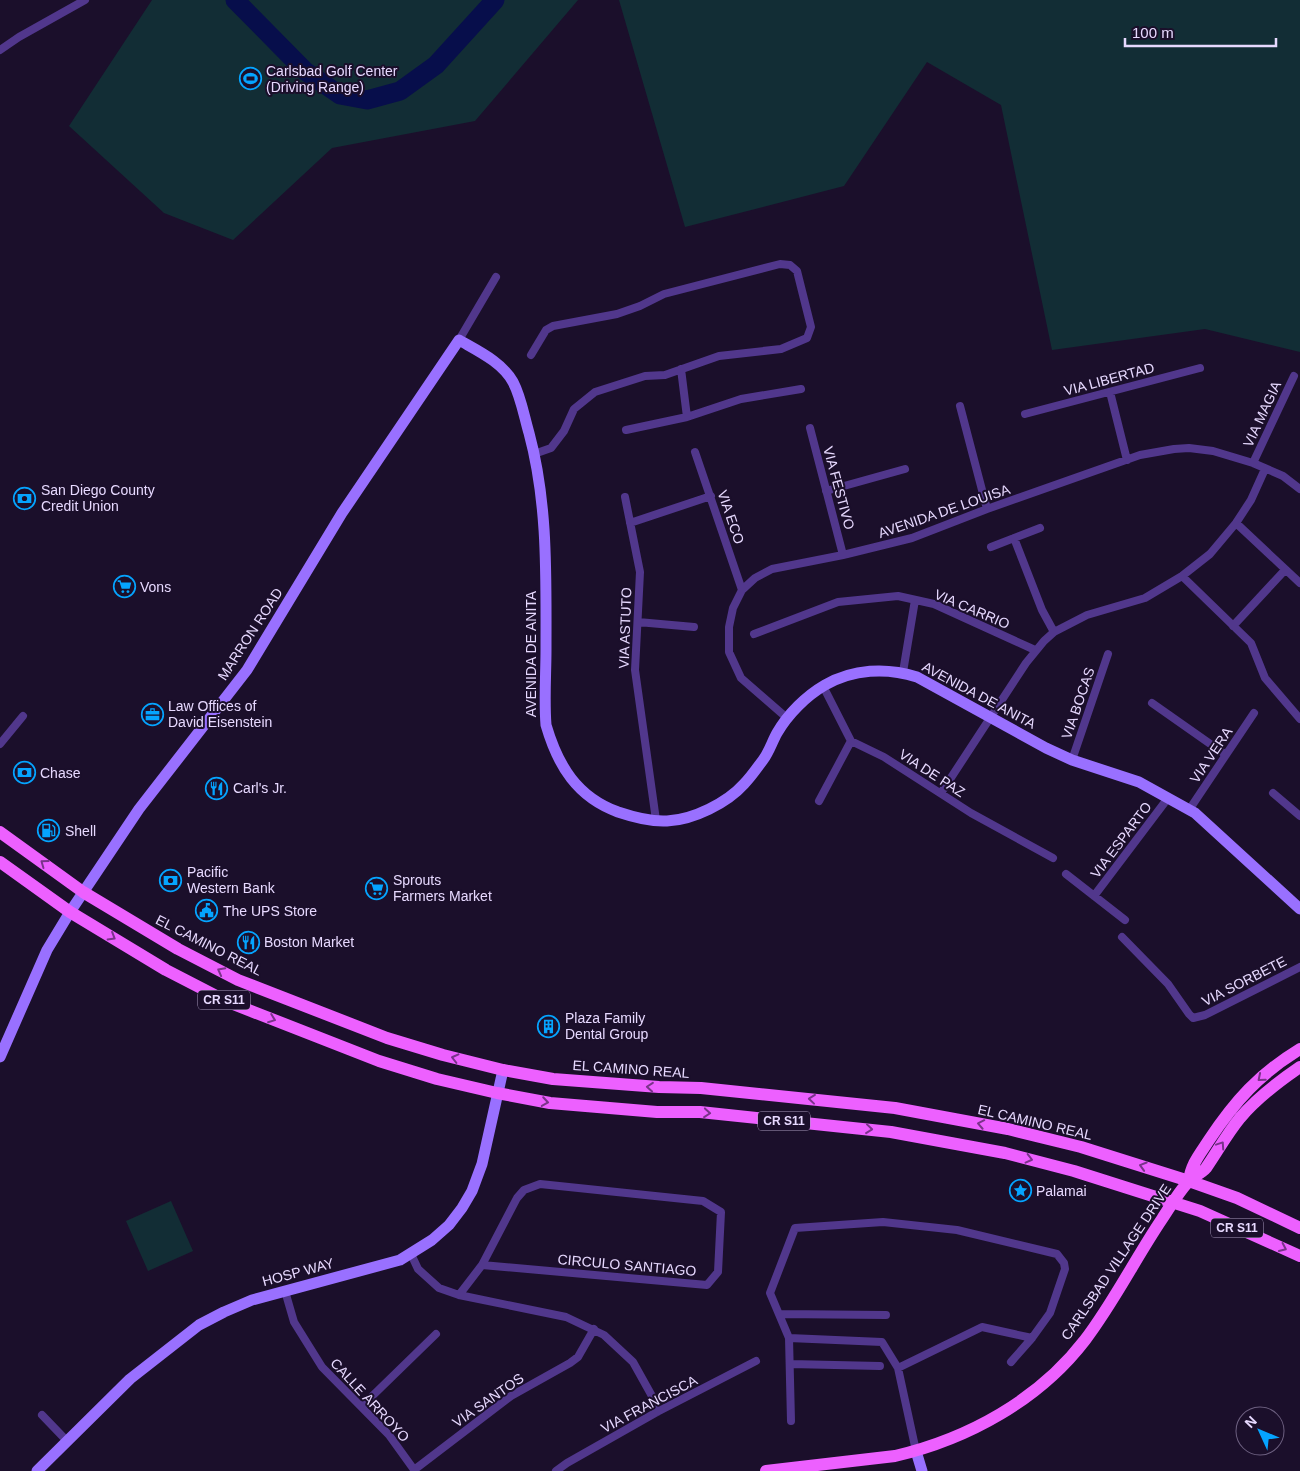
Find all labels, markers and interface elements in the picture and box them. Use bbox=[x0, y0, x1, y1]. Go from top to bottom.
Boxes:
scale bar bbox=[1125, 15, 1276, 47]
text: 100 m bbox=[1132, 24, 1174, 41]
place label: Carlsbad Golf Center (Driving Range) bbox=[266, 63, 398, 95]
sports icon: Carlsbad Golf Center (Driving Range) bbox=[238, 67, 262, 91]
street label: VIA LIBERTAD bbox=[1062, 359, 1156, 399]
street label: VIA MAGIA bbox=[1240, 378, 1284, 449]
street label: VIA FESTIVO bbox=[820, 445, 858, 532]
street label: AVENIDA DE LOUISA bbox=[876, 481, 1013, 541]
place label: San Diego County Credit Union bbox=[41, 482, 155, 514]
bank icon: San Diego County Credit Union bbox=[13, 486, 37, 510]
street label: VIA ECO bbox=[714, 488, 748, 546]
supermarket icon: Vons bbox=[112, 575, 136, 599]
place label: Vons bbox=[140, 579, 171, 595]
street label: MARRON ROAD bbox=[214, 585, 286, 683]
street label: VIA CARRIO bbox=[932, 586, 1012, 632]
street label: VIA ASTUTO bbox=[616, 587, 634, 669]
street label: AVENIDA DE ANITA bbox=[523, 590, 539, 717]
street label: AVENIDA DE ANITA bbox=[919, 658, 1039, 732]
street label: VIA BOCAS bbox=[1058, 665, 1098, 741]
place label: Law Offices of David Eisenstein bbox=[168, 698, 272, 730]
office icon: Law Offices of David Eisenstein bbox=[140, 702, 164, 726]
street label: VIA VERA bbox=[1187, 724, 1236, 786]
street label: VIA DE PAZ bbox=[896, 746, 968, 800]
bank icon: Chase bbox=[12, 761, 36, 785]
place label: Chase bbox=[40, 765, 81, 781]
restaurant icon: Carl's Jr. bbox=[205, 776, 229, 800]
place label: Carl's Jr. bbox=[233, 780, 287, 796]
street label: VIA ESPARTO bbox=[1087, 799, 1155, 881]
fuel station icon: Shell bbox=[37, 819, 61, 843]
place label: Shell bbox=[65, 823, 96, 839]
one-way arrow bbox=[40, 860, 50, 869]
place label: Pacific Western Bank bbox=[187, 864, 276, 896]
bank icon: Pacific Western Bank bbox=[159, 868, 183, 892]
place label: Sprouts Farmers Market bbox=[393, 872, 492, 904]
supermarket icon: Sprouts Farmers Market bbox=[365, 876, 389, 900]
public building icon: The UPS Store bbox=[195, 899, 219, 923]
place label: The UPS Store bbox=[223, 903, 317, 919]
street label: EL CAMINO REAL bbox=[153, 911, 265, 979]
restaurant icon: Boston Market bbox=[236, 930, 260, 954]
one-way arrow bbox=[106, 931, 115, 940]
place label: Boston Market bbox=[264, 934, 354, 950]
street label: VIA SORBETE bbox=[1199, 953, 1289, 1009]
one-way arrow bbox=[217, 967, 226, 977]
road number: CR S11 bbox=[198, 990, 250, 1010]
place label: Plaza Family Dental Group bbox=[565, 1010, 648, 1042]
one-way arrow bbox=[267, 1013, 275, 1023]
building icon: Plaza Family Dental Group bbox=[537, 1014, 561, 1038]
one-way arrow bbox=[451, 1053, 460, 1064]
street label: EL CAMINO REAL bbox=[572, 1057, 690, 1081]
one-way arrow bbox=[1257, 1072, 1266, 1081]
one-way arrow bbox=[645, 1081, 653, 1092]
one-way arrow bbox=[807, 1094, 815, 1105]
one-way arrow bbox=[542, 1096, 550, 1107]
street label: EL CAMINO REAL bbox=[976, 1101, 1094, 1143]
one-way arrow bbox=[704, 1107, 712, 1118]
road number: CR S11 bbox=[758, 1112, 810, 1130]
one-way arrow bbox=[977, 1120, 985, 1130]
one-way arrow bbox=[865, 1123, 873, 1134]
one-way arrow bbox=[1215, 1141, 1225, 1150]
one-way arrow bbox=[1024, 1153, 1033, 1164]
one-way arrow bbox=[1139, 1162, 1147, 1172]
place icon: Palamai bbox=[1008, 1179, 1032, 1203]
street label: CARLSBAD VILLAGE DRIVE bbox=[1058, 1181, 1174, 1343]
place label: Palamai bbox=[1036, 1183, 1087, 1199]
road number: CR S11 bbox=[1211, 1218, 1263, 1238]
one-way arrow bbox=[1278, 1242, 1287, 1252]
street label: CIRCULO SANTIAGO bbox=[557, 1251, 697, 1279]
street label: HOSP WAY bbox=[260, 1255, 336, 1289]
street label: CALLE ARROYO bbox=[327, 1355, 413, 1445]
street label: VIA SANTOS bbox=[449, 1370, 527, 1430]
street label: VIA FRANCISCA bbox=[598, 1372, 700, 1436]
north arrow bbox=[1235, 1406, 1285, 1456]
text: N bbox=[1241, 1413, 1260, 1431]

